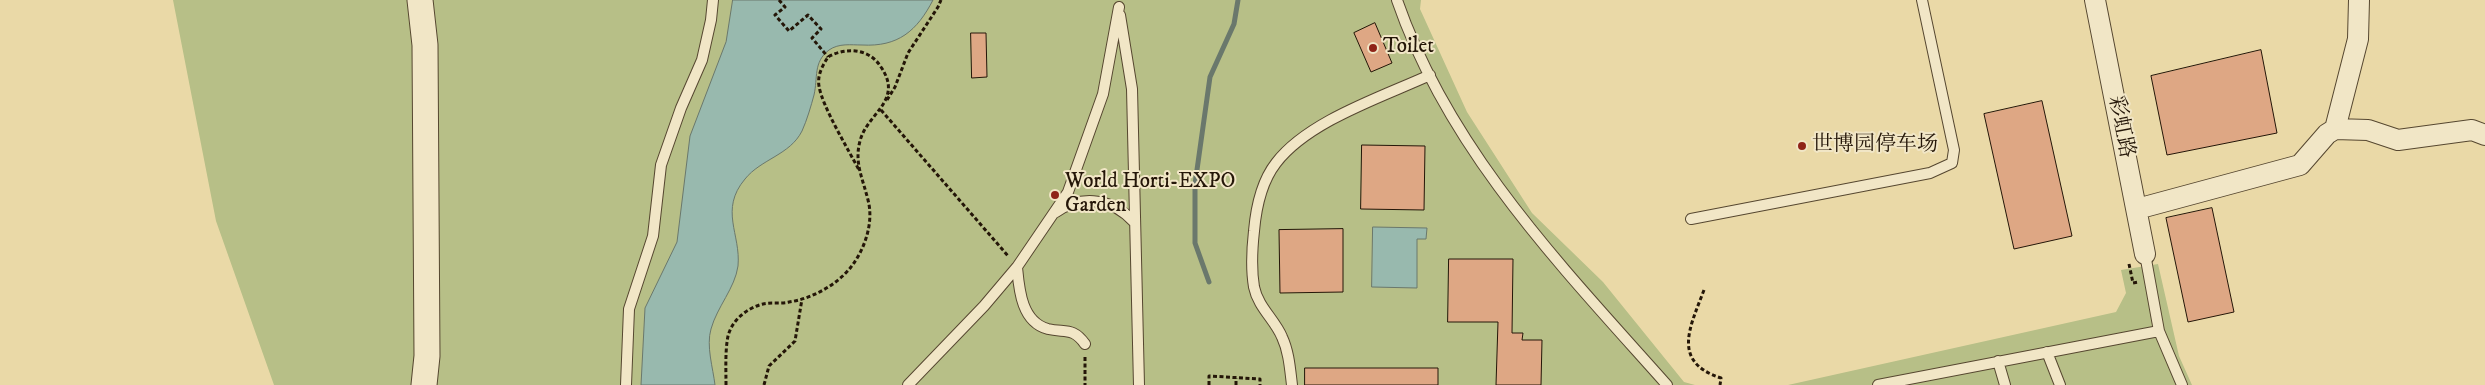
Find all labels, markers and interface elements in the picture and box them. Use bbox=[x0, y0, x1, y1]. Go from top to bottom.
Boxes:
place label: Toilet bbox=[1383, 35, 1434, 61]
marker: Toilet bbox=[1367, 42, 1379, 54]
street label: 彩虹路 bbox=[2102, 94, 2138, 160]
place label: 世博园停车场 bbox=[1812, 133, 1938, 159]
marker: 世博园停车场 bbox=[1796, 140, 1808, 152]
place label: World Horti-EXPO Garden bbox=[1065, 170, 1235, 220]
marker: World Horti-EXPO Garden bbox=[1049, 189, 1061, 201]

